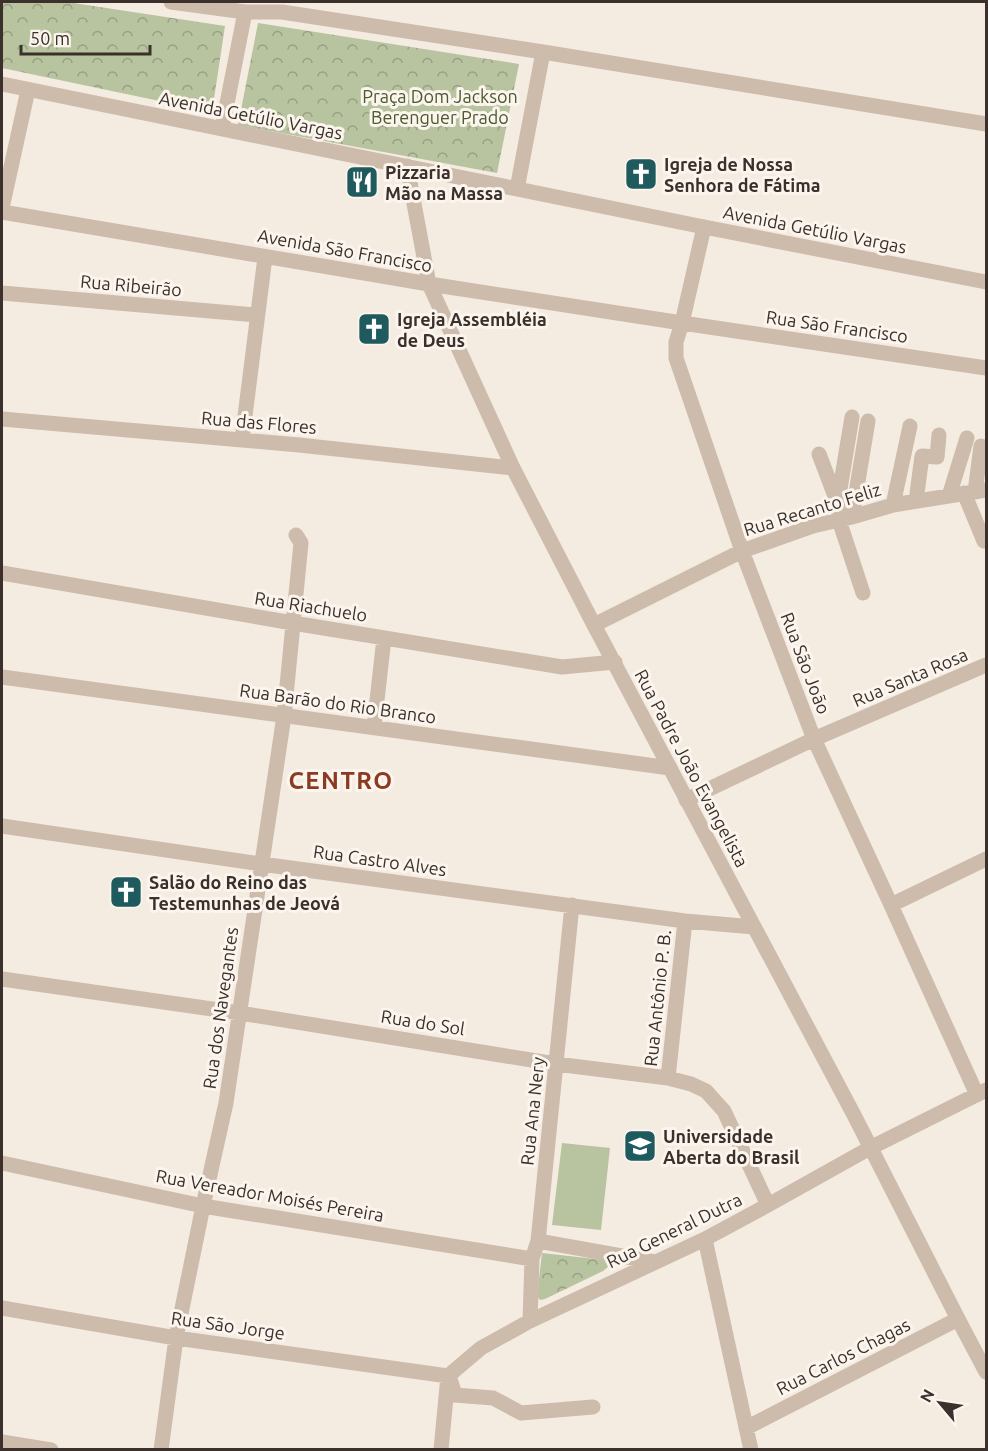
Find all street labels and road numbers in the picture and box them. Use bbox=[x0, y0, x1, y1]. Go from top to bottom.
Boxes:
street label: Avenida Getúlio Vargas bbox=[158, 87, 345, 143]
street label: Avenida Getúlio Vargas bbox=[722, 201, 909, 257]
street label: Avenida São Francisco bbox=[256, 225, 434, 275]
street label: Rua Ribeirão bbox=[79, 271, 183, 299]
street label: Rua São Francisco bbox=[765, 306, 909, 346]
street label: Rua das Flores bbox=[200, 407, 318, 437]
street label: Rua Recanto Feliz bbox=[741, 479, 883, 539]
street label: Rua Riachuelo bbox=[253, 587, 369, 625]
street label: Rua São João bbox=[777, 609, 835, 717]
street label: Rua Santa Rosa bbox=[849, 644, 971, 710]
street label: Rua Padre João Evangelista bbox=[631, 666, 753, 870]
street label: Rua Barão do Rio Branco bbox=[238, 679, 438, 727]
street label: Rua Castro Alves bbox=[312, 841, 448, 879]
street label: Rua dos Navegantes bbox=[199, 926, 241, 1090]
street label: Rua Antônio P. B. bbox=[640, 929, 674, 1067]
street label: Rua do Sol bbox=[380, 1005, 467, 1039]
street label: Rua Ana Nery bbox=[516, 1055, 548, 1166]
street label: Rua Vereador Moisés Pereira bbox=[154, 1165, 386, 1225]
street label: Rua General Dutra bbox=[603, 1189, 745, 1271]
street label: Rua São Jorge bbox=[170, 1307, 286, 1343]
street label: Rua Carlos Chagas bbox=[773, 1314, 913, 1398]

